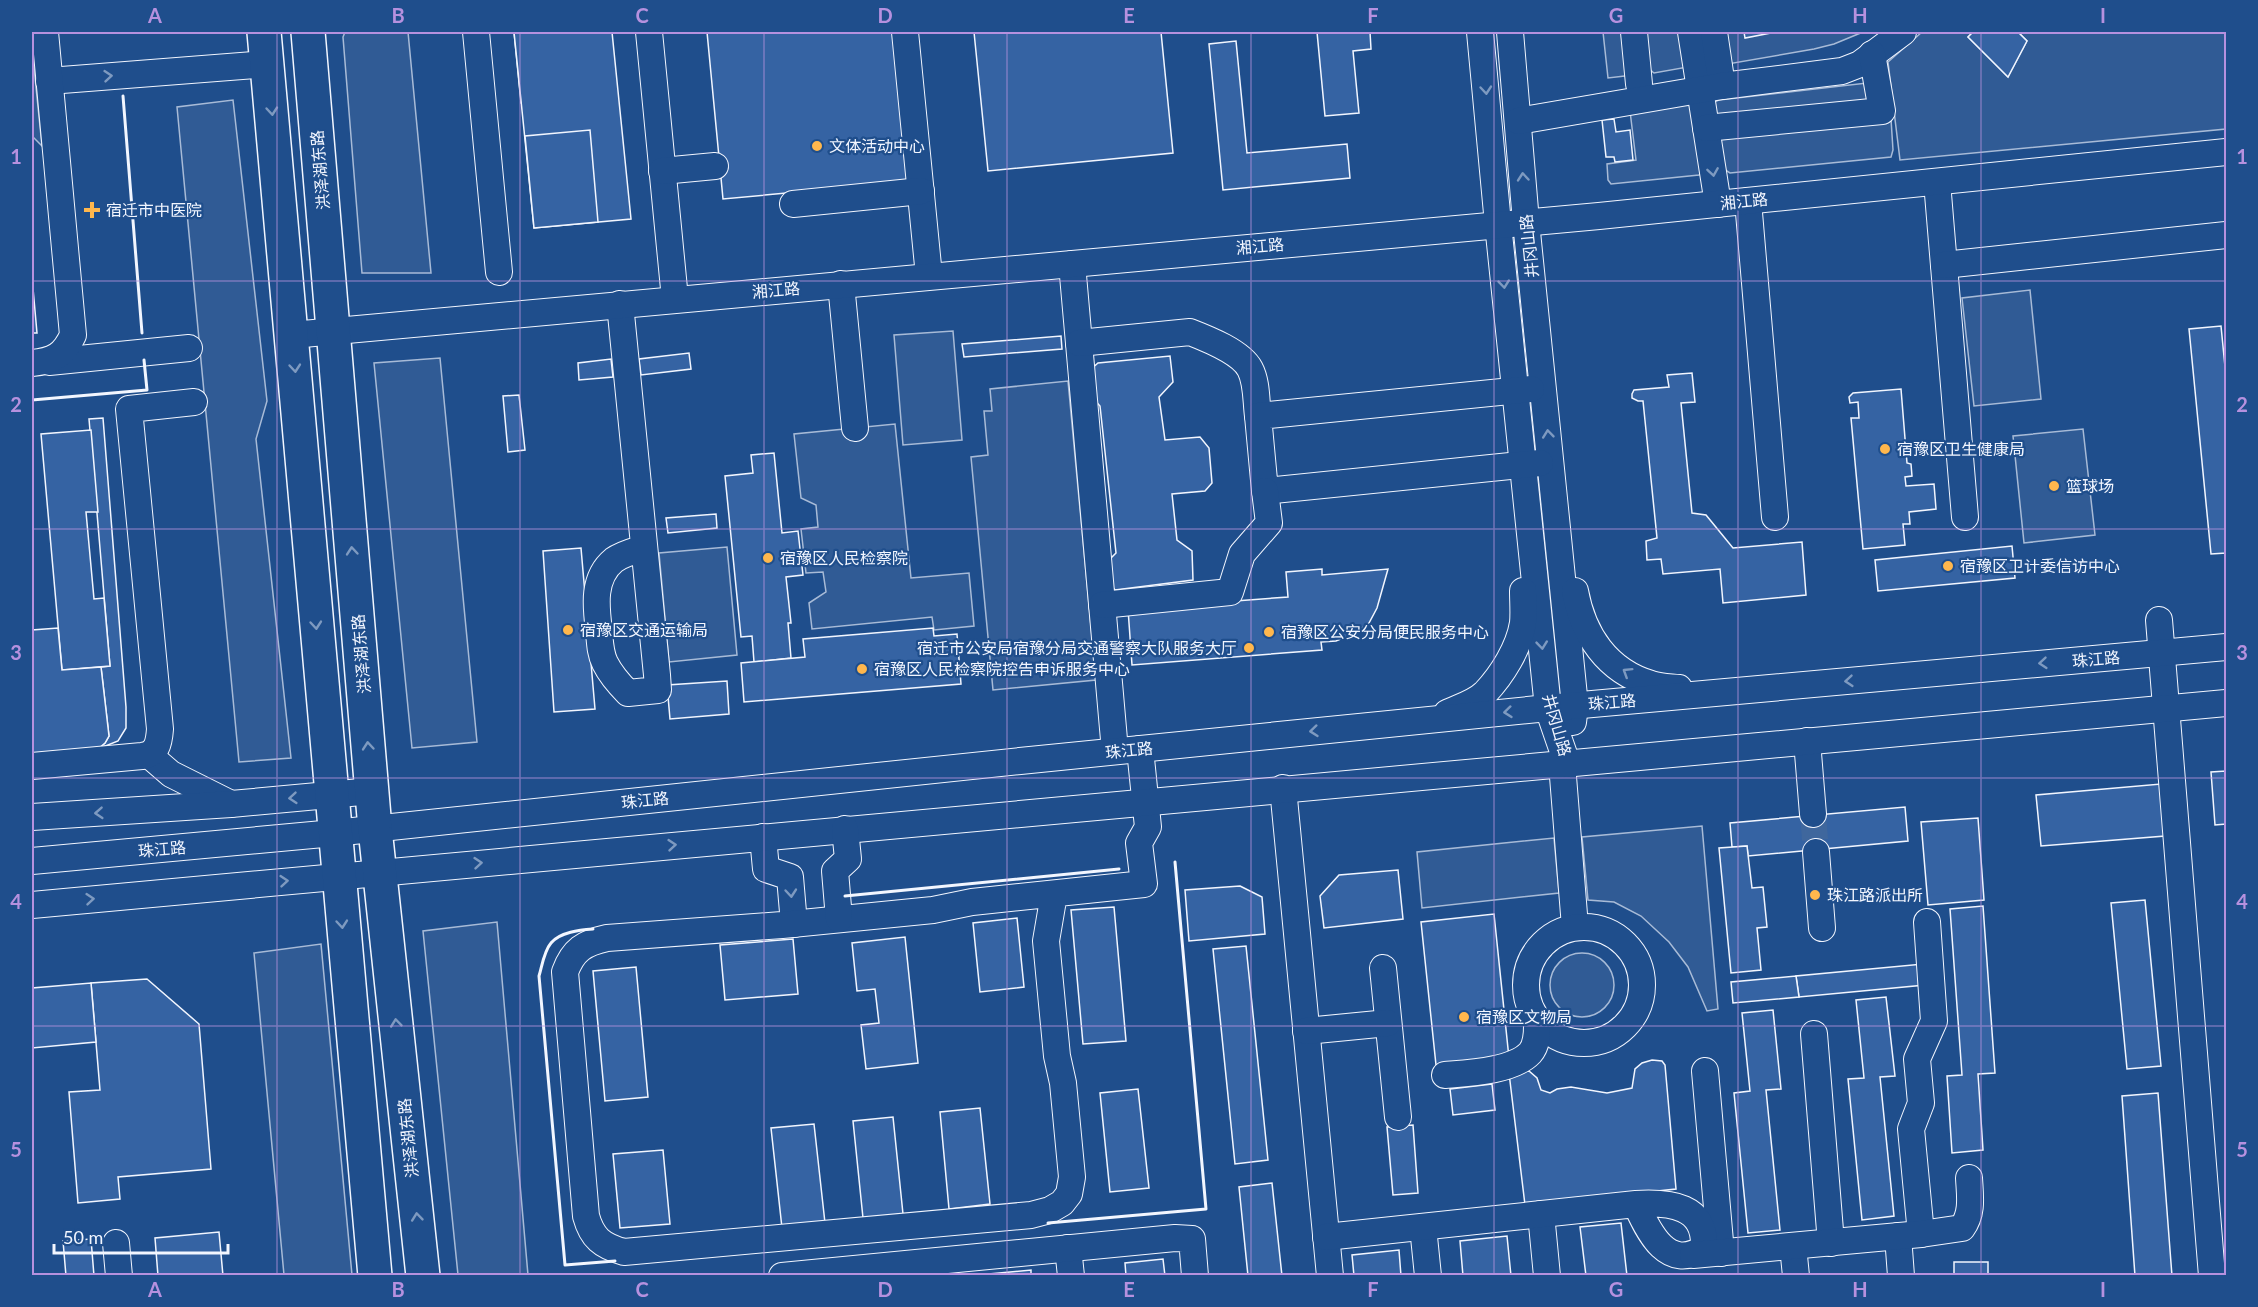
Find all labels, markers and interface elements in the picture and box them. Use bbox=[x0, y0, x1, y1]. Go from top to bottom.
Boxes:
text: A bbox=[147, 3, 162, 27]
text: B bbox=[391, 3, 405, 27]
text: C bbox=[635, 3, 649, 27]
text: D bbox=[877, 3, 893, 27]
text: E bbox=[1123, 3, 1135, 27]
text: F bbox=[1367, 3, 1379, 27]
text: G bbox=[1609, 3, 1623, 27]
text: H bbox=[1852, 3, 1868, 27]
text: I bbox=[2100, 3, 2106, 27]
one-way arrow bbox=[103, 70, 112, 83]
one-way arrow bbox=[1479, 85, 1492, 94]
one-way arrow bbox=[265, 106, 278, 115]
street label: 洪泽湖东路 bbox=[307, 129, 332, 211]
place label: 文体活动中心 bbox=[829, 136, 925, 155]
marker: 文体活动中心 bbox=[810, 139, 824, 153]
text: 1 bbox=[10, 144, 22, 168]
text: 1 bbox=[2236, 144, 2248, 168]
one-way arrow bbox=[1706, 168, 1718, 177]
one-way arrow bbox=[1517, 173, 1530, 182]
street label: 湘江路 bbox=[1719, 189, 1769, 212]
place label: 宿迁市中医院 bbox=[106, 200, 202, 219]
marker: 宿迁市中医院 bbox=[83, 201, 101, 219]
street label: 井冈山路 bbox=[1516, 213, 1541, 279]
street label: 湘江路 bbox=[1235, 234, 1285, 257]
street label: 湘江路 bbox=[751, 278, 801, 301]
one-way arrow bbox=[1497, 279, 1510, 288]
one-way arrow bbox=[288, 363, 301, 372]
text: 2 bbox=[10, 392, 22, 416]
text: 2 bbox=[2236, 392, 2248, 416]
one-way arrow bbox=[1542, 429, 1555, 438]
place label: 宿豫区卫生健康局 bbox=[1897, 439, 2025, 458]
marker: 宿豫区卫生健康局 bbox=[1878, 442, 1892, 456]
place label: 篮球场 bbox=[2066, 476, 2114, 495]
marker: 篮球场 bbox=[2047, 479, 2061, 493]
one-way arrow bbox=[346, 547, 359, 556]
place label: 宿豫区人民检察院 bbox=[780, 548, 908, 567]
marker: 宿豫区人民检察院 bbox=[761, 551, 775, 565]
place label: 宿豫区卫计委信访中心 bbox=[1960, 556, 2120, 575]
marker: 宿豫区卫计委信访中心 bbox=[1941, 559, 1955, 573]
street label: 洪泽湖东路 bbox=[348, 613, 373, 695]
one-way arrow bbox=[310, 620, 323, 629]
place label: 宿豫区交通运输局 bbox=[580, 620, 708, 639]
place label: 宿豫区公安分局便民服务中心 bbox=[1281, 622, 1489, 641]
marker: 宿豫区交通运输局 bbox=[561, 623, 575, 637]
marker: 宿豫区公安分局便民服务中心 bbox=[1262, 625, 1276, 639]
place label: 宿迁市公安局宿豫分局交通警察大队服务大厅 bbox=[917, 638, 1237, 657]
text: 3 bbox=[10, 640, 22, 664]
one-way arrow bbox=[1535, 640, 1548, 649]
text: 3 bbox=[2236, 640, 2248, 664]
marker: 宿迁市公安局宿豫分局交通警察大队服务大厅 bbox=[1242, 641, 1256, 655]
street label: 珠江路 bbox=[2071, 647, 2121, 670]
one-way arrow bbox=[2038, 657, 2047, 670]
place label: 宿豫区人民检察院控告申诉服务中心 bbox=[874, 659, 1130, 678]
marker: 宿豫区人民检察院控告申诉服务中心 bbox=[855, 662, 869, 676]
one-way arrow bbox=[1623, 668, 1633, 680]
one-way arrow bbox=[1844, 674, 1853, 687]
street label: 珠江路 bbox=[1587, 690, 1637, 713]
street label: 井冈山路 bbox=[1540, 691, 1575, 758]
one-way arrow bbox=[1503, 705, 1513, 718]
one-way arrow bbox=[1309, 724, 1318, 737]
street label: 珠江路 bbox=[1104, 738, 1154, 761]
one-way arrow bbox=[362, 741, 375, 750]
street label: 珠江路 bbox=[620, 788, 670, 811]
one-way arrow bbox=[288, 791, 297, 804]
one-way arrow bbox=[94, 806, 103, 819]
street label: 珠江路 bbox=[137, 837, 187, 860]
one-way arrow bbox=[668, 839, 677, 852]
one-way arrow bbox=[474, 857, 483, 870]
one-way arrow bbox=[279, 875, 288, 888]
place label: 珠江路派出所 bbox=[1827, 885, 1923, 904]
one-way arrow bbox=[784, 888, 797, 897]
marker: 珠江路派出所 bbox=[1808, 888, 1822, 902]
text: 4 bbox=[10, 889, 22, 913]
text: 4 bbox=[2236, 889, 2248, 913]
one-way arrow bbox=[85, 893, 94, 906]
one-way arrow bbox=[335, 919, 348, 928]
place label: 宿豫区文物局 bbox=[1476, 1007, 1572, 1026]
marker: 宿豫区文物局 bbox=[1457, 1010, 1471, 1024]
one-way arrow bbox=[391, 1019, 403, 1028]
street label: 洪泽湖东路 bbox=[394, 1097, 421, 1179]
text: 5 bbox=[10, 1137, 22, 1161]
text: 5 bbox=[2236, 1137, 2248, 1161]
one-way arrow bbox=[411, 1213, 424, 1222]
scale bar bbox=[54, 1217, 228, 1255]
text: 50 m bbox=[63, 1226, 103, 1248]
text: A bbox=[147, 1277, 162, 1301]
text: B bbox=[391, 1277, 405, 1301]
text: C bbox=[635, 1277, 649, 1301]
text: D bbox=[877, 1277, 893, 1301]
text: E bbox=[1123, 1277, 1135, 1301]
text: F bbox=[1367, 1277, 1379, 1301]
text: G bbox=[1609, 1277, 1623, 1301]
text: H bbox=[1852, 1277, 1868, 1301]
text: I bbox=[2100, 1277, 2106, 1301]

